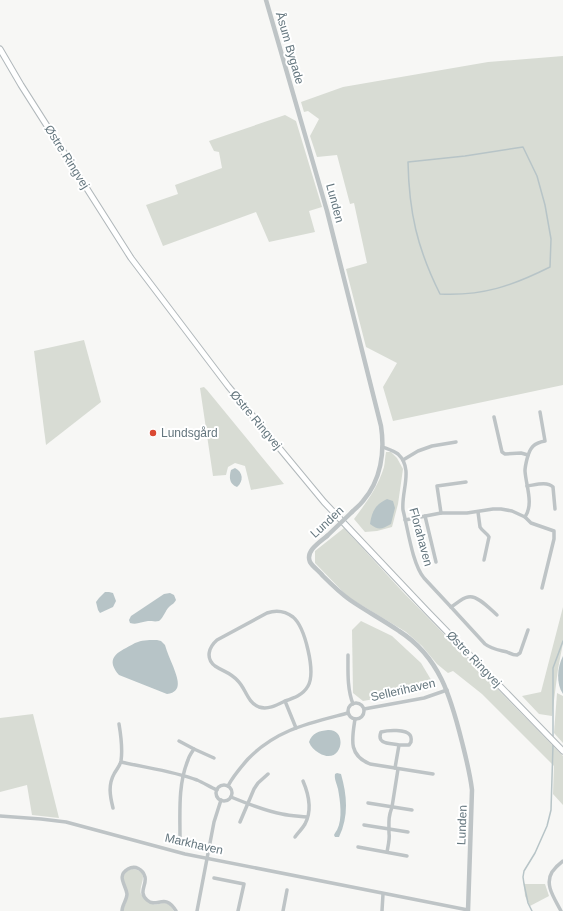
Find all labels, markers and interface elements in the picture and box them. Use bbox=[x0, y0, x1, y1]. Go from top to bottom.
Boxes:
street label: Åsum Bygade bbox=[273, 10, 308, 86]
street label: Østre Ringvej bbox=[42, 122, 92, 192]
street label: Lunden bbox=[323, 182, 347, 224]
street label: Østre Ringvej bbox=[227, 388, 285, 452]
place label: Lundsgård bbox=[161, 426, 218, 440]
marker: Lundsgård bbox=[148, 428, 158, 438]
street label: Lunden bbox=[308, 503, 346, 541]
street label: Florahaven bbox=[406, 506, 436, 568]
street label: Østre Ringvej bbox=[444, 628, 504, 690]
street label: Sellerihaven bbox=[369, 676, 437, 704]
street label: Lunden bbox=[454, 805, 470, 845]
street label: Markhaven bbox=[163, 831, 225, 857]

